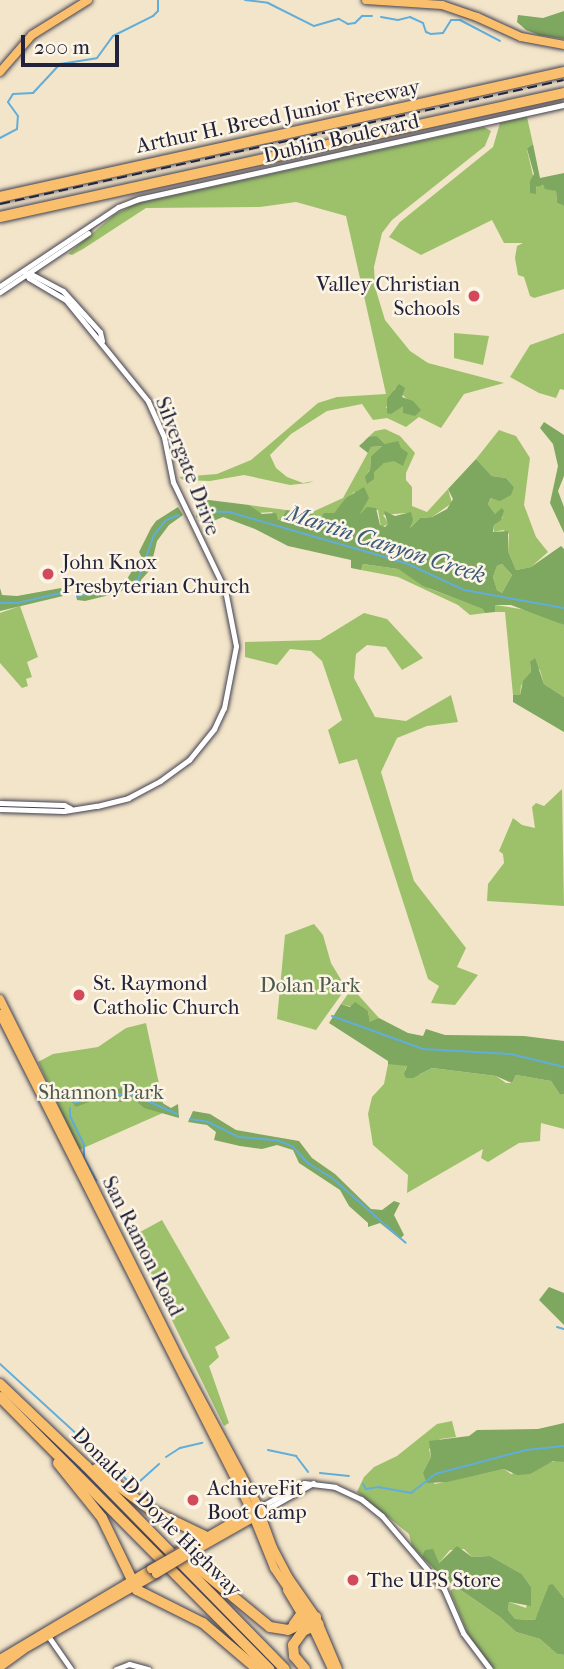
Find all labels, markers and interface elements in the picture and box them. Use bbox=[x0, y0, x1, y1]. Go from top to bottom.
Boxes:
scale bar bbox=[24, 21, 122, 65]
text: 200 m bbox=[34, 35, 90, 59]
street label: Arthur H. Breed Junior Freeway bbox=[134, 74, 422, 158]
street label: Dublin Boulevard bbox=[261, 108, 421, 168]
place label: Valley Christian Schools bbox=[316, 271, 460, 321]
marker: Valley Christian Schools bbox=[466, 288, 482, 304]
street label: Silvergate Drive bbox=[150, 393, 226, 539]
water label: Martin Canyon Creek bbox=[283, 500, 489, 590]
place label: John Knox Presbyterian Church bbox=[62, 549, 250, 599]
marker: John Knox Presbyterian Church bbox=[40, 566, 56, 582]
place label: St. Raymond Catholic Church bbox=[93, 970, 240, 1020]
park label: Dolan Park bbox=[260, 972, 360, 998]
marker: St. Raymond Catholic Church bbox=[71, 987, 87, 1003]
park label: Shannon Park bbox=[38, 1079, 164, 1105]
street label: San Ramon Road bbox=[97, 1172, 189, 1320]
street label: Donald D Doyle Highway bbox=[67, 1422, 247, 1602]
place label: AchieveFit Boot Camp bbox=[207, 1475, 307, 1525]
marker: AchieveFit Boot Camp bbox=[185, 1492, 201, 1508]
place label: The UPS Store bbox=[367, 1567, 501, 1593]
marker: The UPS Store bbox=[345, 1572, 361, 1588]

